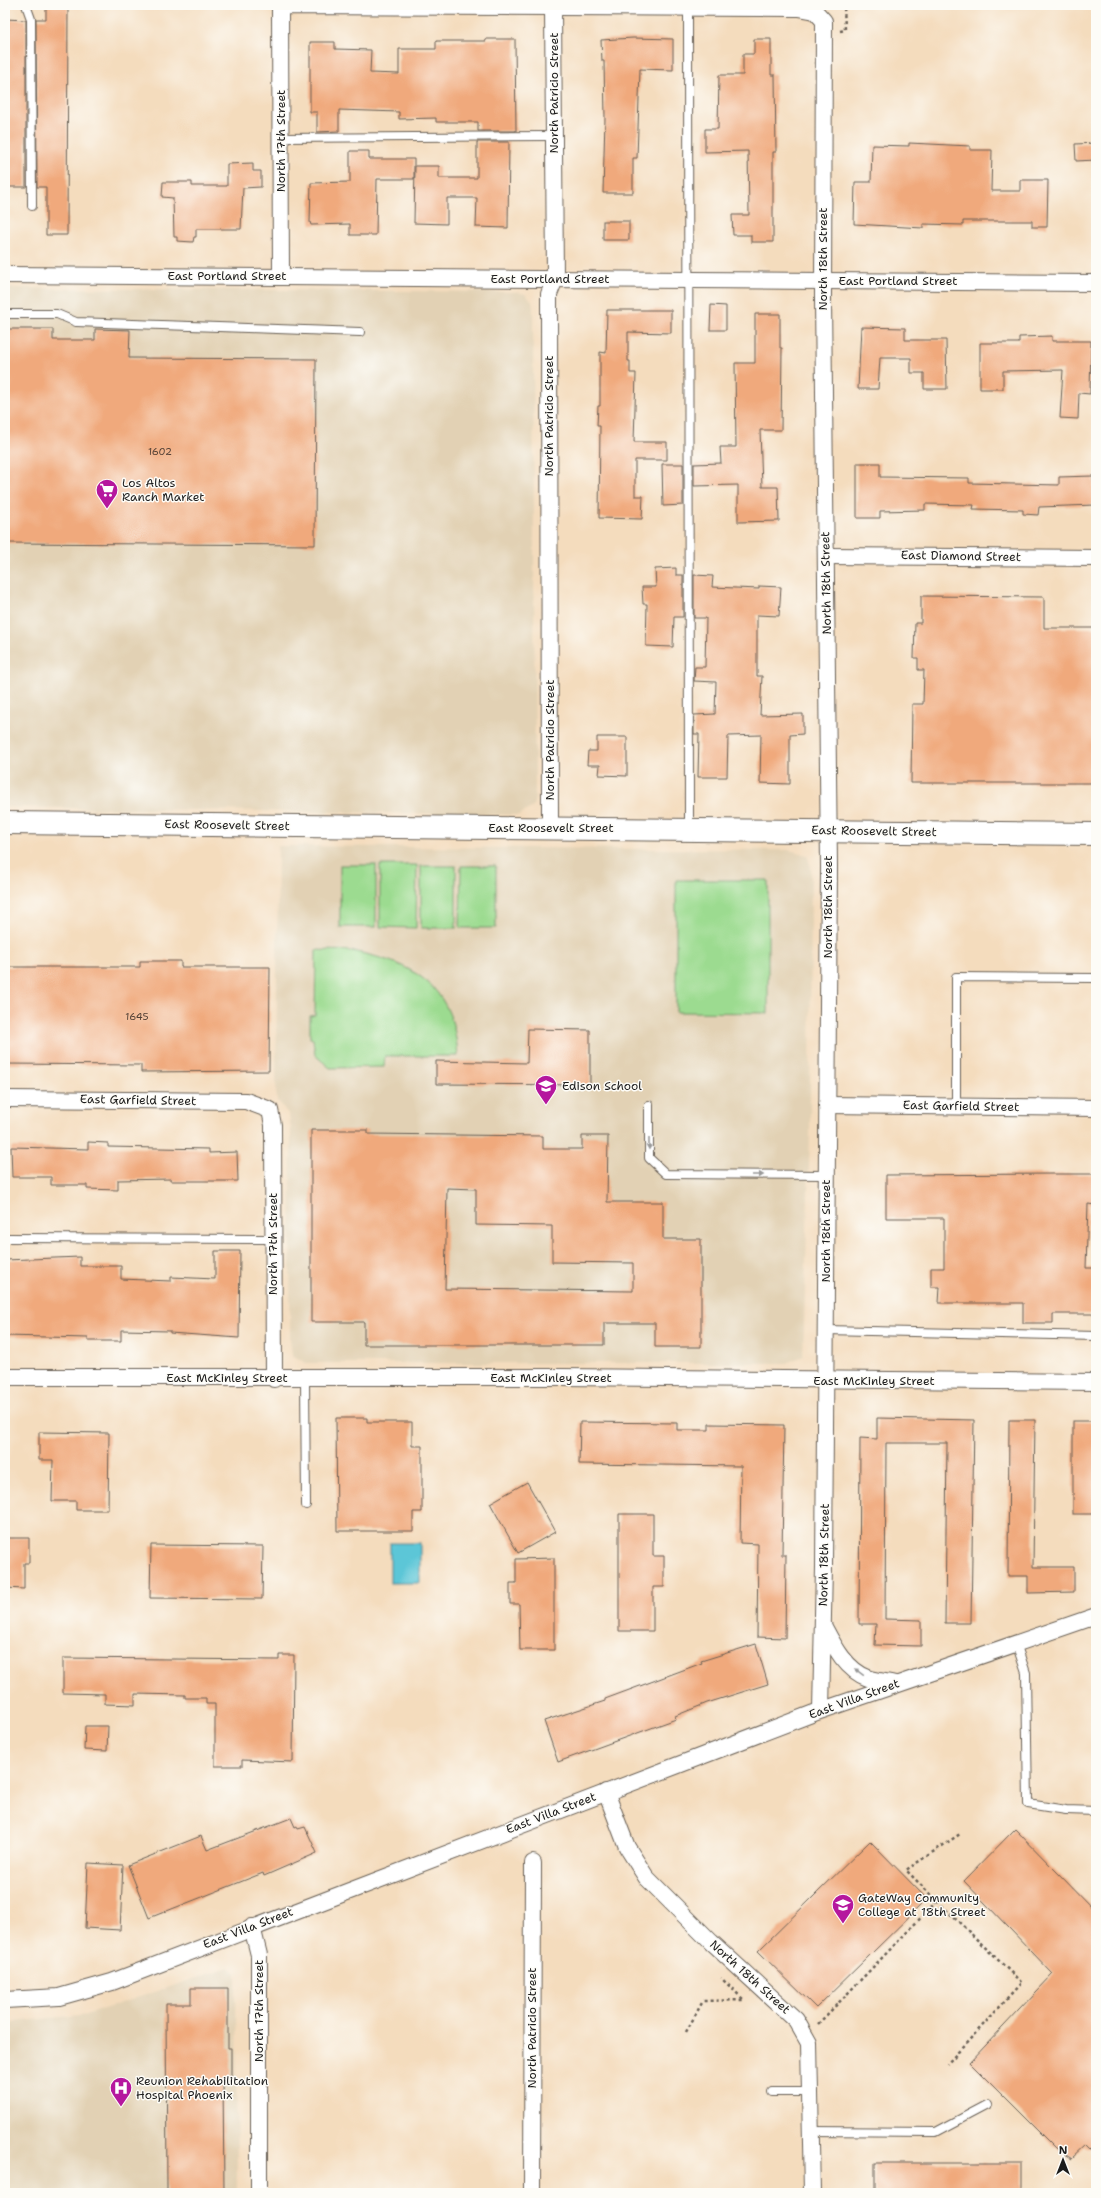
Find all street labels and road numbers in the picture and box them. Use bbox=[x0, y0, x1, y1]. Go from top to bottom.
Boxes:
street label: North Patricio Street bbox=[546, 33, 562, 153]
street label: North 17th Street bbox=[273, 90, 289, 192]
street label: North 18th Street bbox=[815, 207, 831, 311]
street label: East Portland Street bbox=[167, 268, 287, 284]
street label: East Portland Street bbox=[490, 271, 610, 287]
street label: East Portland Street bbox=[838, 273, 958, 289]
street label: North Patricio Street bbox=[541, 356, 557, 476]
street label: North 18th Street bbox=[817, 531, 835, 635]
street label: East Diamond Street bbox=[901, 547, 1021, 565]
street label: North Patricio Street bbox=[542, 680, 558, 800]
street label: East Roosevelt Street bbox=[164, 816, 290, 834]
street label: East Roosevelt Street bbox=[488, 820, 614, 836]
street label: East Roosevelt Street bbox=[811, 822, 937, 840]
street label: North 18th Street bbox=[820, 855, 836, 959]
street label: East Garfield Street bbox=[80, 1091, 196, 1109]
street label: East Garfield Street bbox=[903, 1097, 1019, 1115]
street label: North 18th Street bbox=[818, 1179, 834, 1283]
street label: North 17th Street bbox=[265, 1193, 281, 1295]
street label: East McKinley Street bbox=[166, 1370, 288, 1386]
street label: East McKinley Street bbox=[490, 1370, 612, 1386]
street label: East McKinley Street bbox=[813, 1373, 935, 1389]
street label: North 18th Street bbox=[815, 1503, 833, 1607]
street label: East Villa Street bbox=[807, 1675, 901, 1723]
street label: East Villa Street bbox=[504, 1788, 598, 1838]
street label: East Villa Street bbox=[201, 1903, 295, 1953]
street label: North 18th Street bbox=[706, 1937, 794, 2017]
street label: North 17th Street bbox=[251, 1960, 267, 2062]
street label: North Patricio Street bbox=[524, 1968, 540, 2088]

